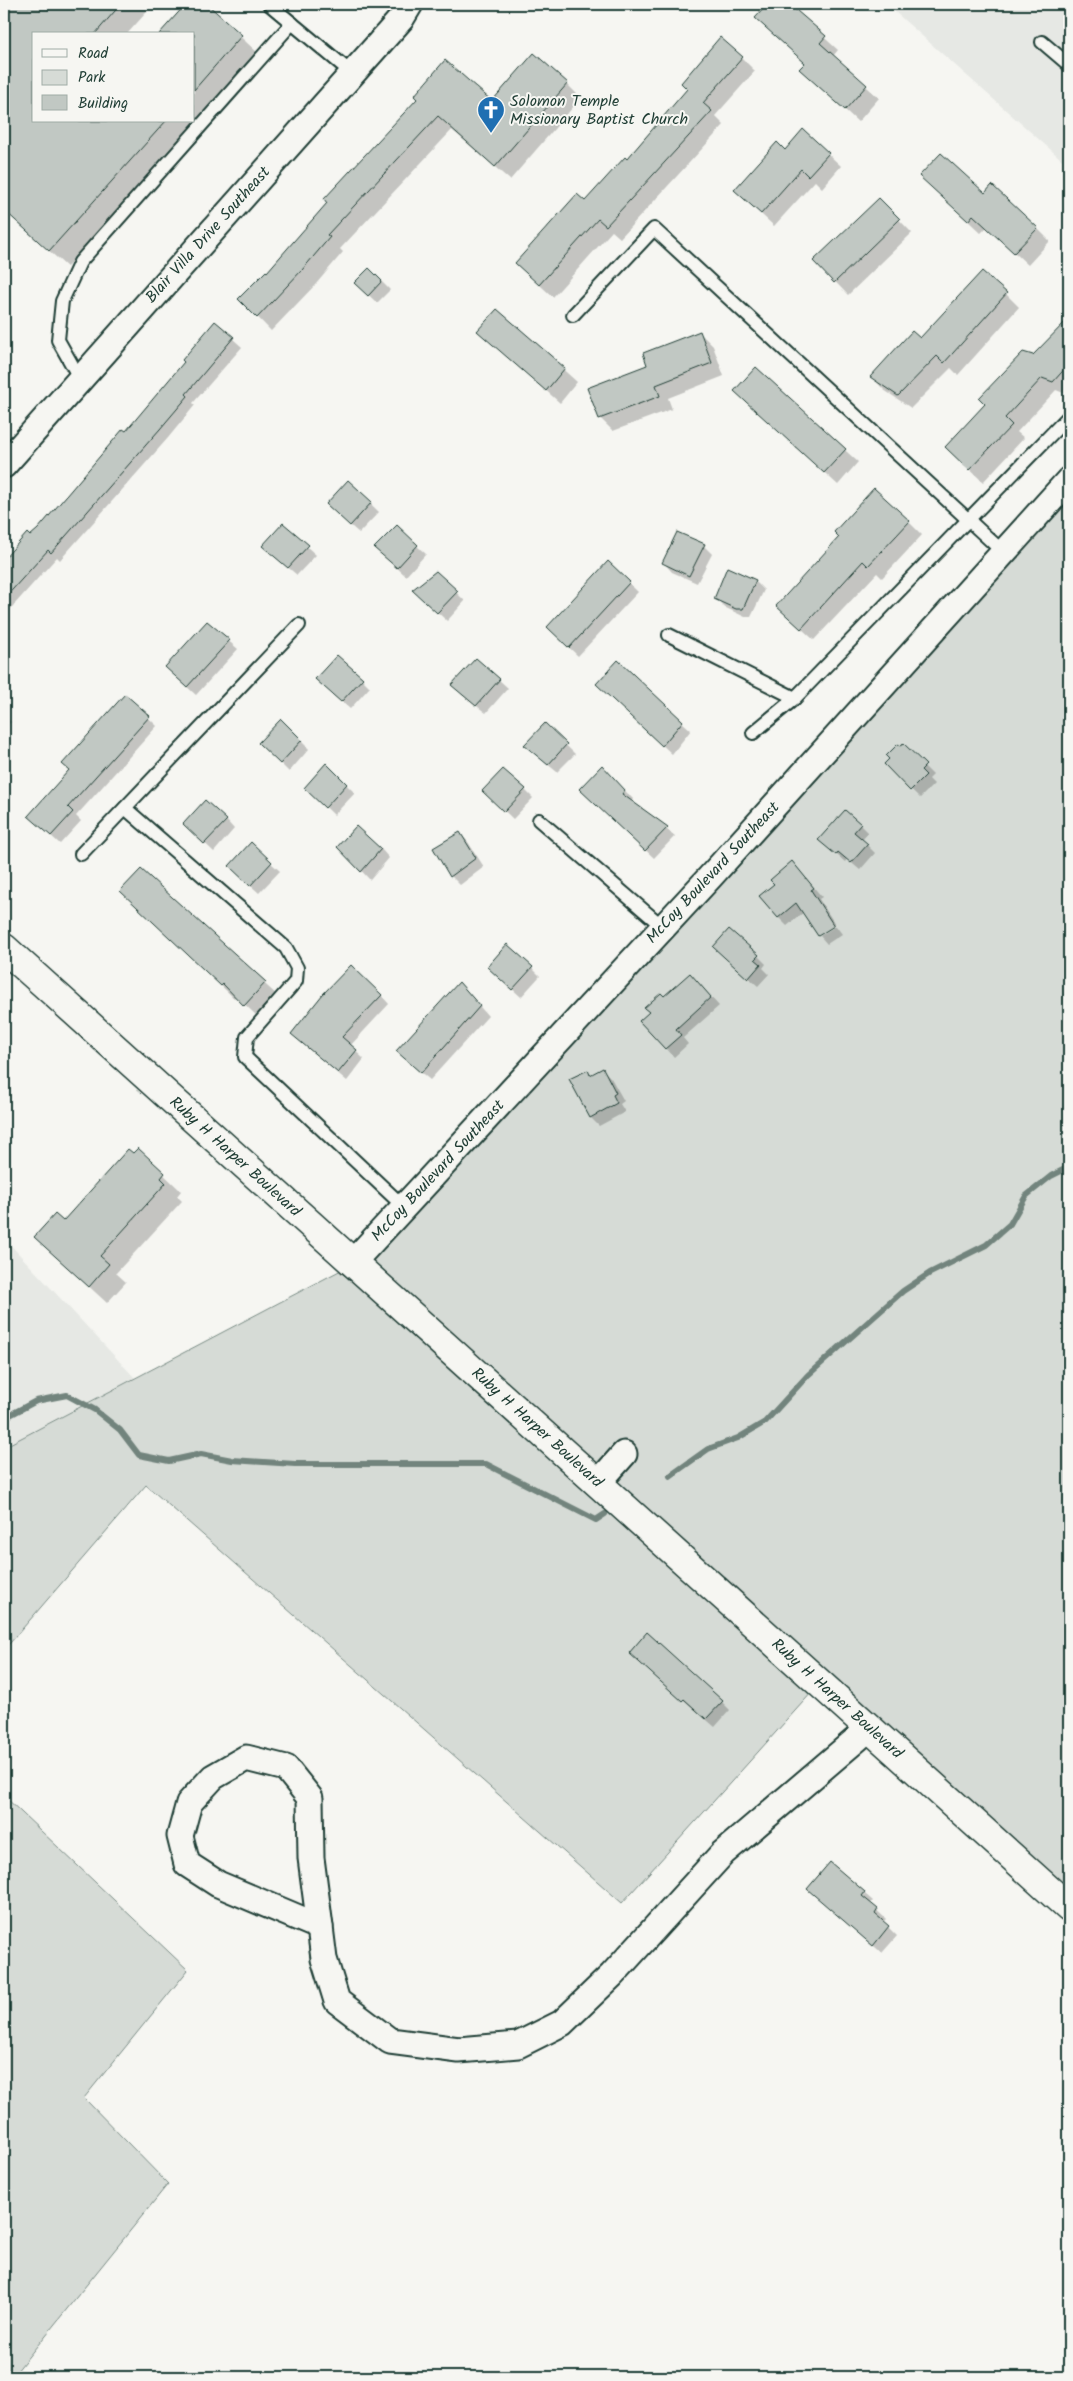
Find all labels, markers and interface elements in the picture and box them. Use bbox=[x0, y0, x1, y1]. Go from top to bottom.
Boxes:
legend bbox=[32, 32, 195, 122]
text: Road bbox=[78, 42, 109, 66]
text: Park bbox=[78, 66, 106, 90]
place label: Solomon Temple Missionary Baptist Church bbox=[510, 89, 688, 132]
text: Building bbox=[78, 92, 128, 116]
church icon: Solomon Temple Missionary Baptist Church bbox=[476, 95, 506, 134]
street label: Blair Villa Drive Southeast bbox=[140, 160, 277, 309]
street label: McCoy Boulevard Southeast bbox=[640, 796, 786, 950]
street label: Ruby H Harper Boulevard bbox=[163, 1091, 307, 1224]
street label: McCoy Boulevard Southeast bbox=[365, 1094, 511, 1248]
street label: Ruby H Harper Boulevard bbox=[465, 1362, 609, 1495]
street label: Ruby H Harper Boulevard bbox=[765, 1633, 909, 1766]

